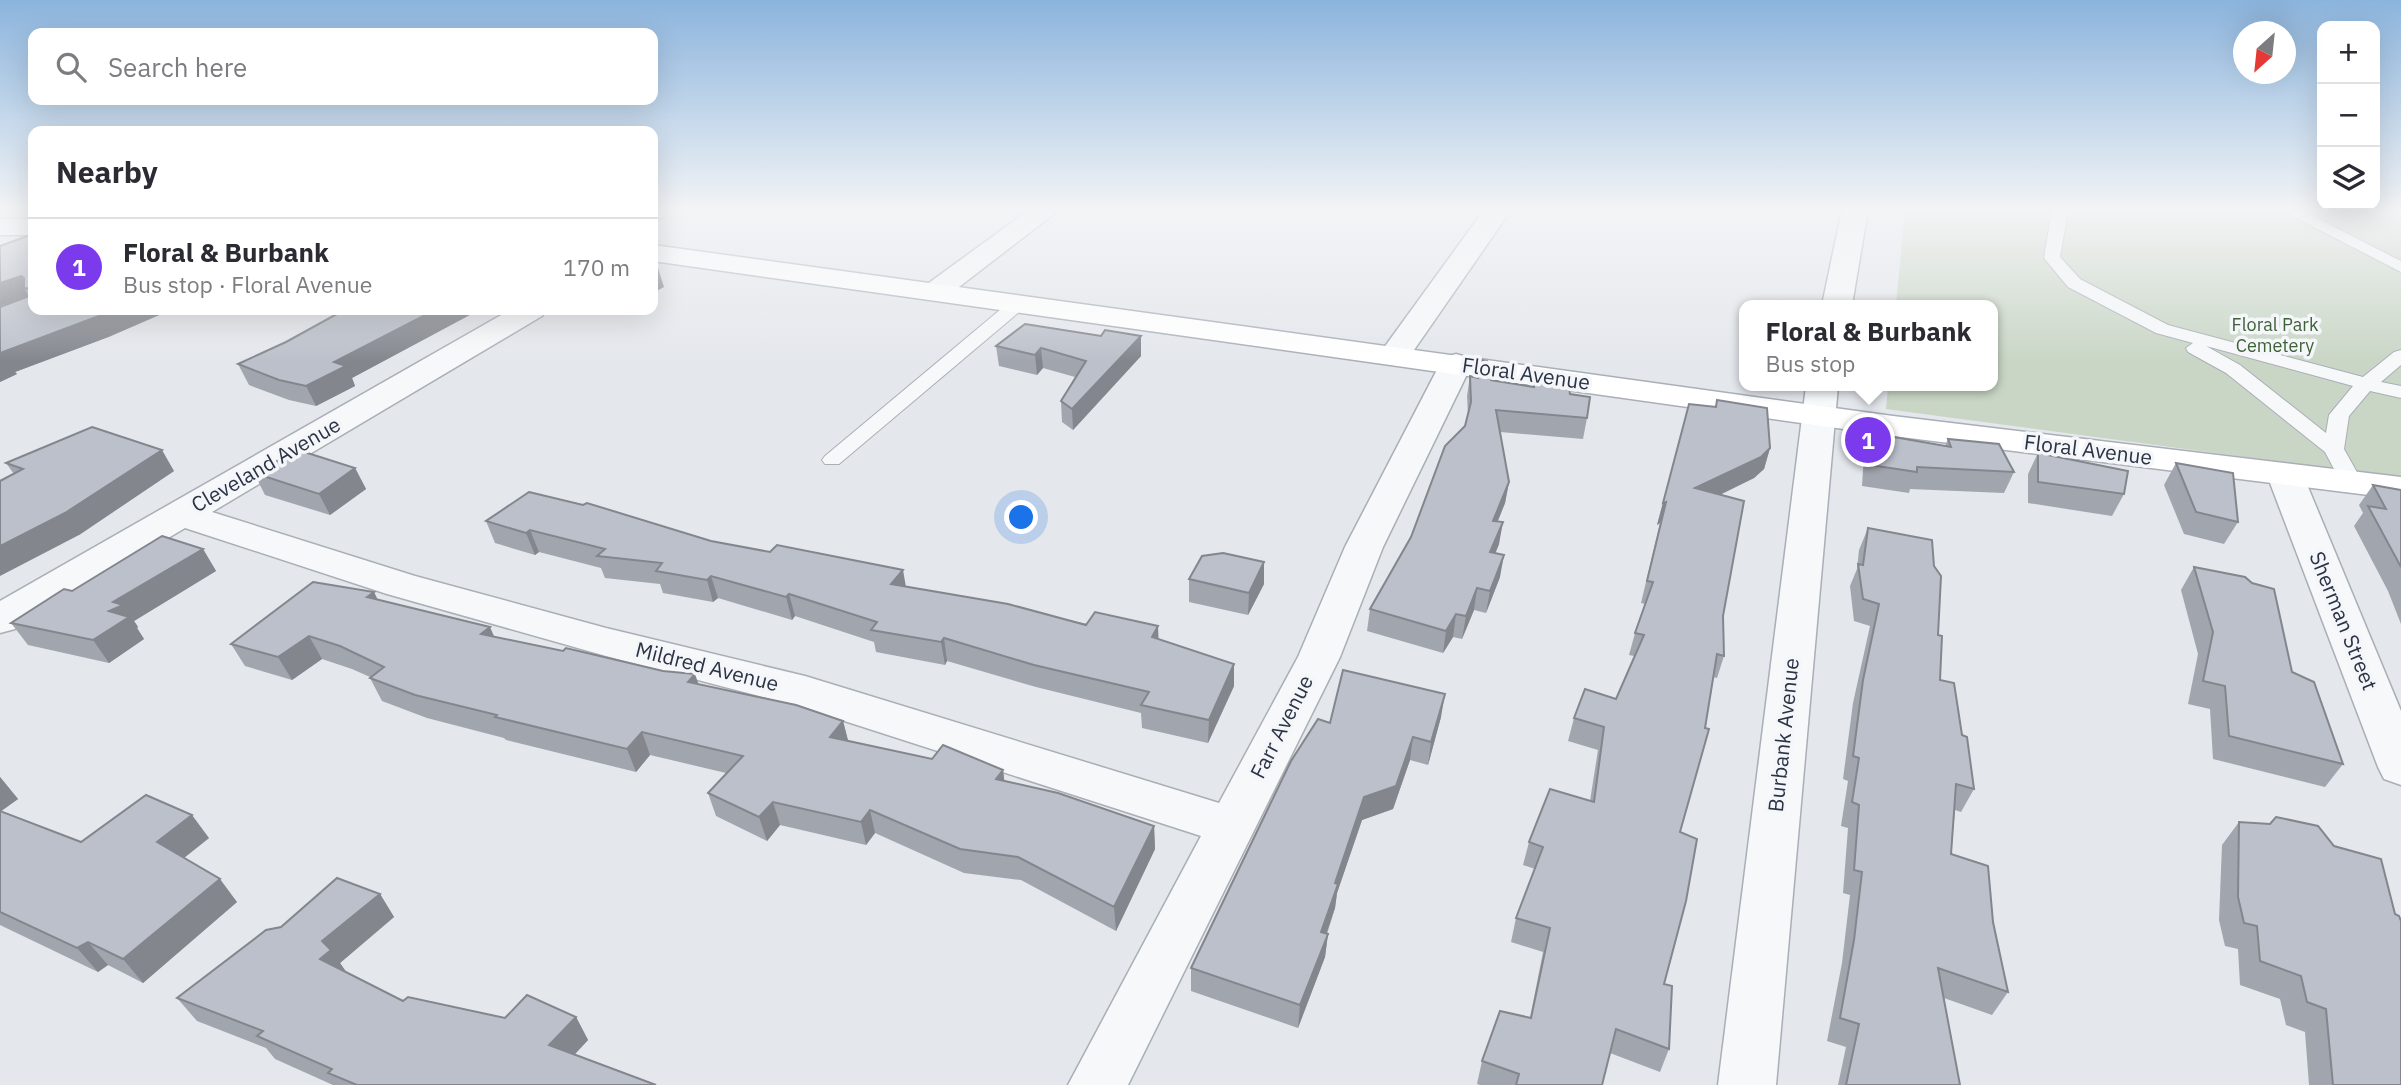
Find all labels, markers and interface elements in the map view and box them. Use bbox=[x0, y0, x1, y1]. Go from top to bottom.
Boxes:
north arrow bbox=[2233, 21, 2296, 84]
map controls bbox=[2317, 21, 2380, 210]
button: + bbox=[2317, 21, 2380, 84]
search box bbox=[28, 28, 658, 105]
icon: search bbox=[52, 48, 90, 86]
text: Search here bbox=[108, 50, 247, 84]
button: − bbox=[2317, 84, 2380, 147]
button: layers bbox=[2317, 147, 2380, 210]
text: Nearby bbox=[56, 152, 158, 191]
text: Floral & Burbank bbox=[123, 235, 329, 269]
text: 1 bbox=[72, 252, 86, 282]
text: 170 m bbox=[563, 252, 630, 282]
text: Bus stop · Floral Avenue bbox=[123, 269, 372, 299]
popup bbox=[1739, 300, 1998, 391]
park label: Floral Park Cemetery bbox=[2232, 313, 2319, 357]
text: Floral & Burbank bbox=[1765, 314, 1972, 348]
text: Bus stop bbox=[1765, 348, 1855, 378]
street label: Floral Avenue bbox=[1460, 350, 1592, 396]
street label: Cleveland Avenue bbox=[186, 410, 345, 518]
pin: 1 bbox=[1845, 414, 1891, 466]
street label: Floral Avenue bbox=[2022, 427, 2154, 471]
your location bbox=[1004, 500, 1038, 534]
street label: Sherman Street bbox=[2303, 547, 2385, 694]
street label: Mildred Avenue bbox=[633, 635, 782, 697]
street label: Burbank Avenue bbox=[1761, 656, 1805, 813]
street label: Farr Avenue bbox=[1243, 670, 1319, 783]

